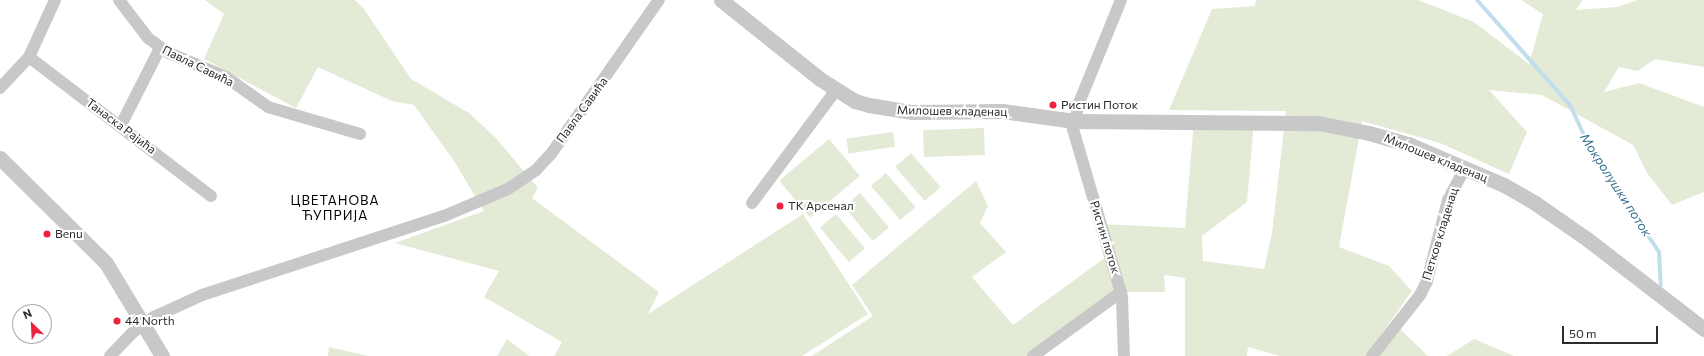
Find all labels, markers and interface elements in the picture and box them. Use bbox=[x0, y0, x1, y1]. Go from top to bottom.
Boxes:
street label: Павла Савића bbox=[160, 42, 236, 90]
street label: Павла Савића bbox=[553, 74, 611, 146]
street label: Танаска Рајића bbox=[83, 95, 159, 157]
place label: Ристин Поток bbox=[1061, 98, 1138, 112]
marker: Ристин Поток bbox=[1048, 100, 1058, 110]
street label: Милошев кладенац bbox=[897, 103, 1007, 119]
water label: Мокролушки поток bbox=[1577, 130, 1655, 240]
street label: Милошев кладенац bbox=[1382, 131, 1490, 185]
street label: Петков кладенац bbox=[1419, 186, 1461, 282]
district label: ЦВЕТАНОВА ЋУПРИЈА bbox=[291, 193, 379, 224]
place label: ТК Арсенал bbox=[788, 199, 854, 213]
street label: Ристин поток bbox=[1087, 199, 1123, 275]
marker: ТК Арсенал bbox=[775, 201, 785, 211]
place label: Benu bbox=[55, 227, 83, 241]
marker: Benu bbox=[42, 229, 52, 239]
north arrow bbox=[12, 304, 52, 344]
text: N bbox=[21, 306, 34, 321]
place label: 44 North bbox=[125, 314, 175, 328]
marker: 44 North bbox=[112, 316, 122, 326]
scale bar bbox=[1564, 318, 1660, 344]
text: 50 m bbox=[1569, 326, 1597, 340]

